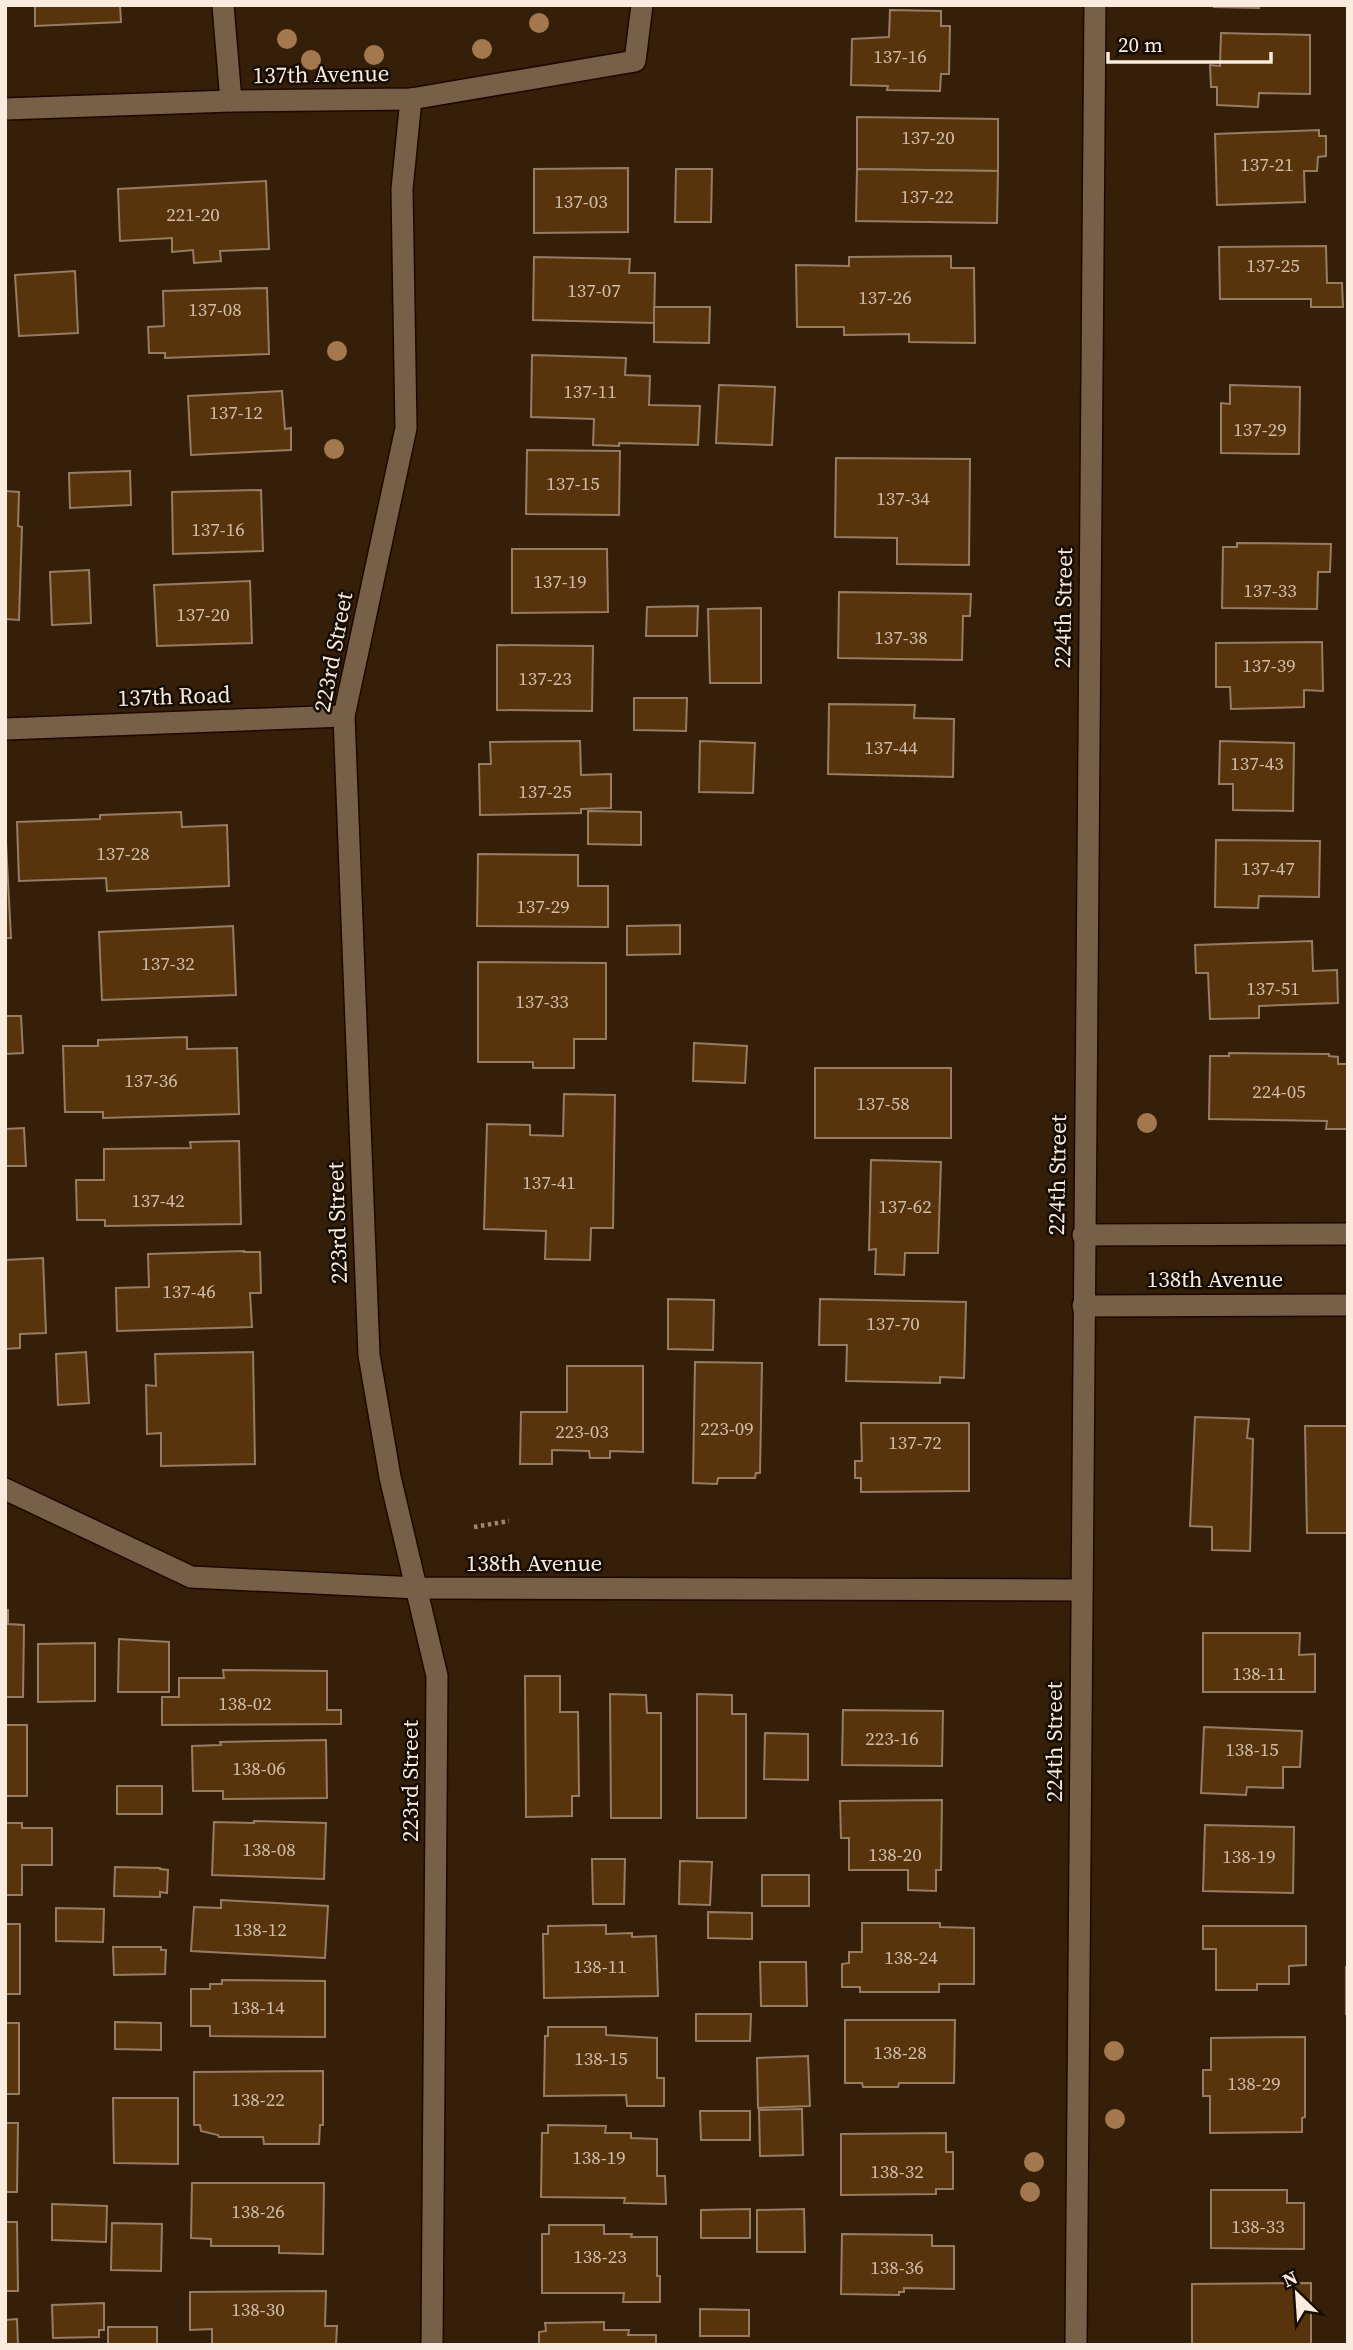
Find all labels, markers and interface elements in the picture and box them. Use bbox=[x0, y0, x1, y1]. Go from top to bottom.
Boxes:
scale bar bbox=[1108, 21, 1271, 65]
text: 20 m bbox=[1118, 30, 1163, 59]
house number: 137-16 bbox=[873, 43, 927, 69]
street label: 137th Avenue bbox=[252, 57, 390, 91]
house number: 137-20 bbox=[901, 124, 955, 150]
house number: 137-21 bbox=[1240, 151, 1294, 177]
house number: 137-22 bbox=[900, 183, 954, 209]
house number: 137-03 bbox=[554, 188, 608, 214]
house number: 221-20 bbox=[166, 201, 220, 227]
house number: 137-25 bbox=[1246, 252, 1300, 278]
house number: 137-07 bbox=[567, 277, 621, 303]
house number: 137-26 bbox=[858, 284, 912, 310]
house number: 137-08 bbox=[188, 296, 242, 322]
house number: 137-11 bbox=[563, 378, 617, 404]
house number: 137-12 bbox=[209, 399, 263, 425]
house number: 137-29 bbox=[1233, 416, 1287, 442]
house number: 137-15 bbox=[546, 470, 600, 496]
house number: 137-34 bbox=[876, 485, 930, 511]
house number: 137-16 bbox=[191, 516, 245, 542]
street label: 224th Street bbox=[1046, 547, 1080, 669]
house number: 137-19 bbox=[533, 568, 587, 594]
house number: 137-33 bbox=[1243, 577, 1297, 603]
street label: 223rd Street bbox=[306, 589, 360, 715]
house number: 137-20 bbox=[176, 601, 230, 627]
house number: 137-38 bbox=[874, 624, 928, 650]
house number: 137-39 bbox=[1242, 652, 1296, 678]
house number: 137-23 bbox=[518, 665, 572, 691]
street label: 137th Road bbox=[117, 678, 231, 714]
house number: 137-44 bbox=[864, 734, 918, 760]
house number: 137-43 bbox=[1230, 750, 1284, 776]
house number: 137-25 bbox=[518, 778, 572, 804]
house number: 137-28 bbox=[96, 840, 150, 866]
house number: 137-47 bbox=[1241, 855, 1295, 881]
house number: 137-29 bbox=[516, 893, 570, 919]
house number: 137-32 bbox=[141, 950, 195, 976]
house number: 137-51 bbox=[1246, 975, 1300, 1001]
house number: 137-33 bbox=[515, 988, 569, 1014]
house number: 137-36 bbox=[124, 1067, 178, 1093]
house number: 224-05 bbox=[1252, 1078, 1306, 1104]
house number: 137-58 bbox=[856, 1090, 910, 1116]
street label: 224th Street bbox=[1040, 1114, 1074, 1236]
street label: 223rd Street bbox=[319, 1161, 355, 1284]
house number: 137-41 bbox=[522, 1169, 576, 1195]
house number: 137-42 bbox=[131, 1187, 185, 1213]
house number: 137-62 bbox=[878, 1193, 932, 1219]
street label: 138th Avenue bbox=[1147, 1263, 1283, 1295]
house number: 137-46 bbox=[162, 1278, 216, 1304]
house number: 137-70 bbox=[866, 1310, 920, 1336]
house number: 223-09 bbox=[700, 1415, 754, 1441]
house number: 223-03 bbox=[555, 1418, 609, 1444]
house number: 137-72 bbox=[888, 1429, 942, 1455]
street label: 138th Avenue bbox=[466, 1547, 602, 1579]
house number: 138-11 bbox=[1232, 1660, 1286, 1686]
street label: 224th Street bbox=[1038, 1681, 1070, 1802]
house number: 138-02 bbox=[218, 1690, 272, 1716]
street label: 223rd Street bbox=[394, 1720, 426, 1842]
house number: 223-16 bbox=[865, 1725, 919, 1751]
house number: 138-15 bbox=[1225, 1736, 1279, 1762]
house number: 138-06 bbox=[232, 1755, 286, 1781]
house number: 138-08 bbox=[242, 1836, 296, 1862]
house number: 138-20 bbox=[868, 1841, 922, 1867]
house number: 138-19 bbox=[1222, 1843, 1276, 1869]
house number: 138-12 bbox=[233, 1916, 287, 1942]
house number: 138-24 bbox=[884, 1944, 938, 1970]
house number: 138-11 bbox=[573, 1953, 627, 1979]
house number: 138-14 bbox=[231, 1994, 285, 2020]
house number: 138-28 bbox=[873, 2039, 927, 2065]
house number: 138-15 bbox=[574, 2045, 628, 2071]
house number: 138-29 bbox=[1227, 2070, 1281, 2096]
house number: 138-22 bbox=[231, 2086, 285, 2112]
house number: 138-19 bbox=[572, 2144, 626, 2170]
house number: 138-32 bbox=[870, 2158, 924, 2184]
house number: 138-26 bbox=[231, 2198, 285, 2224]
house number: 138-33 bbox=[1231, 2213, 1285, 2239]
house number: 138-23 bbox=[573, 2243, 627, 2269]
house number: 138-36 bbox=[870, 2254, 924, 2280]
north arrow bbox=[1262, 2259, 1332, 2329]
text: N bbox=[1278, 2264, 1302, 2293]
house number: 138-30 bbox=[231, 2296, 285, 2322]

